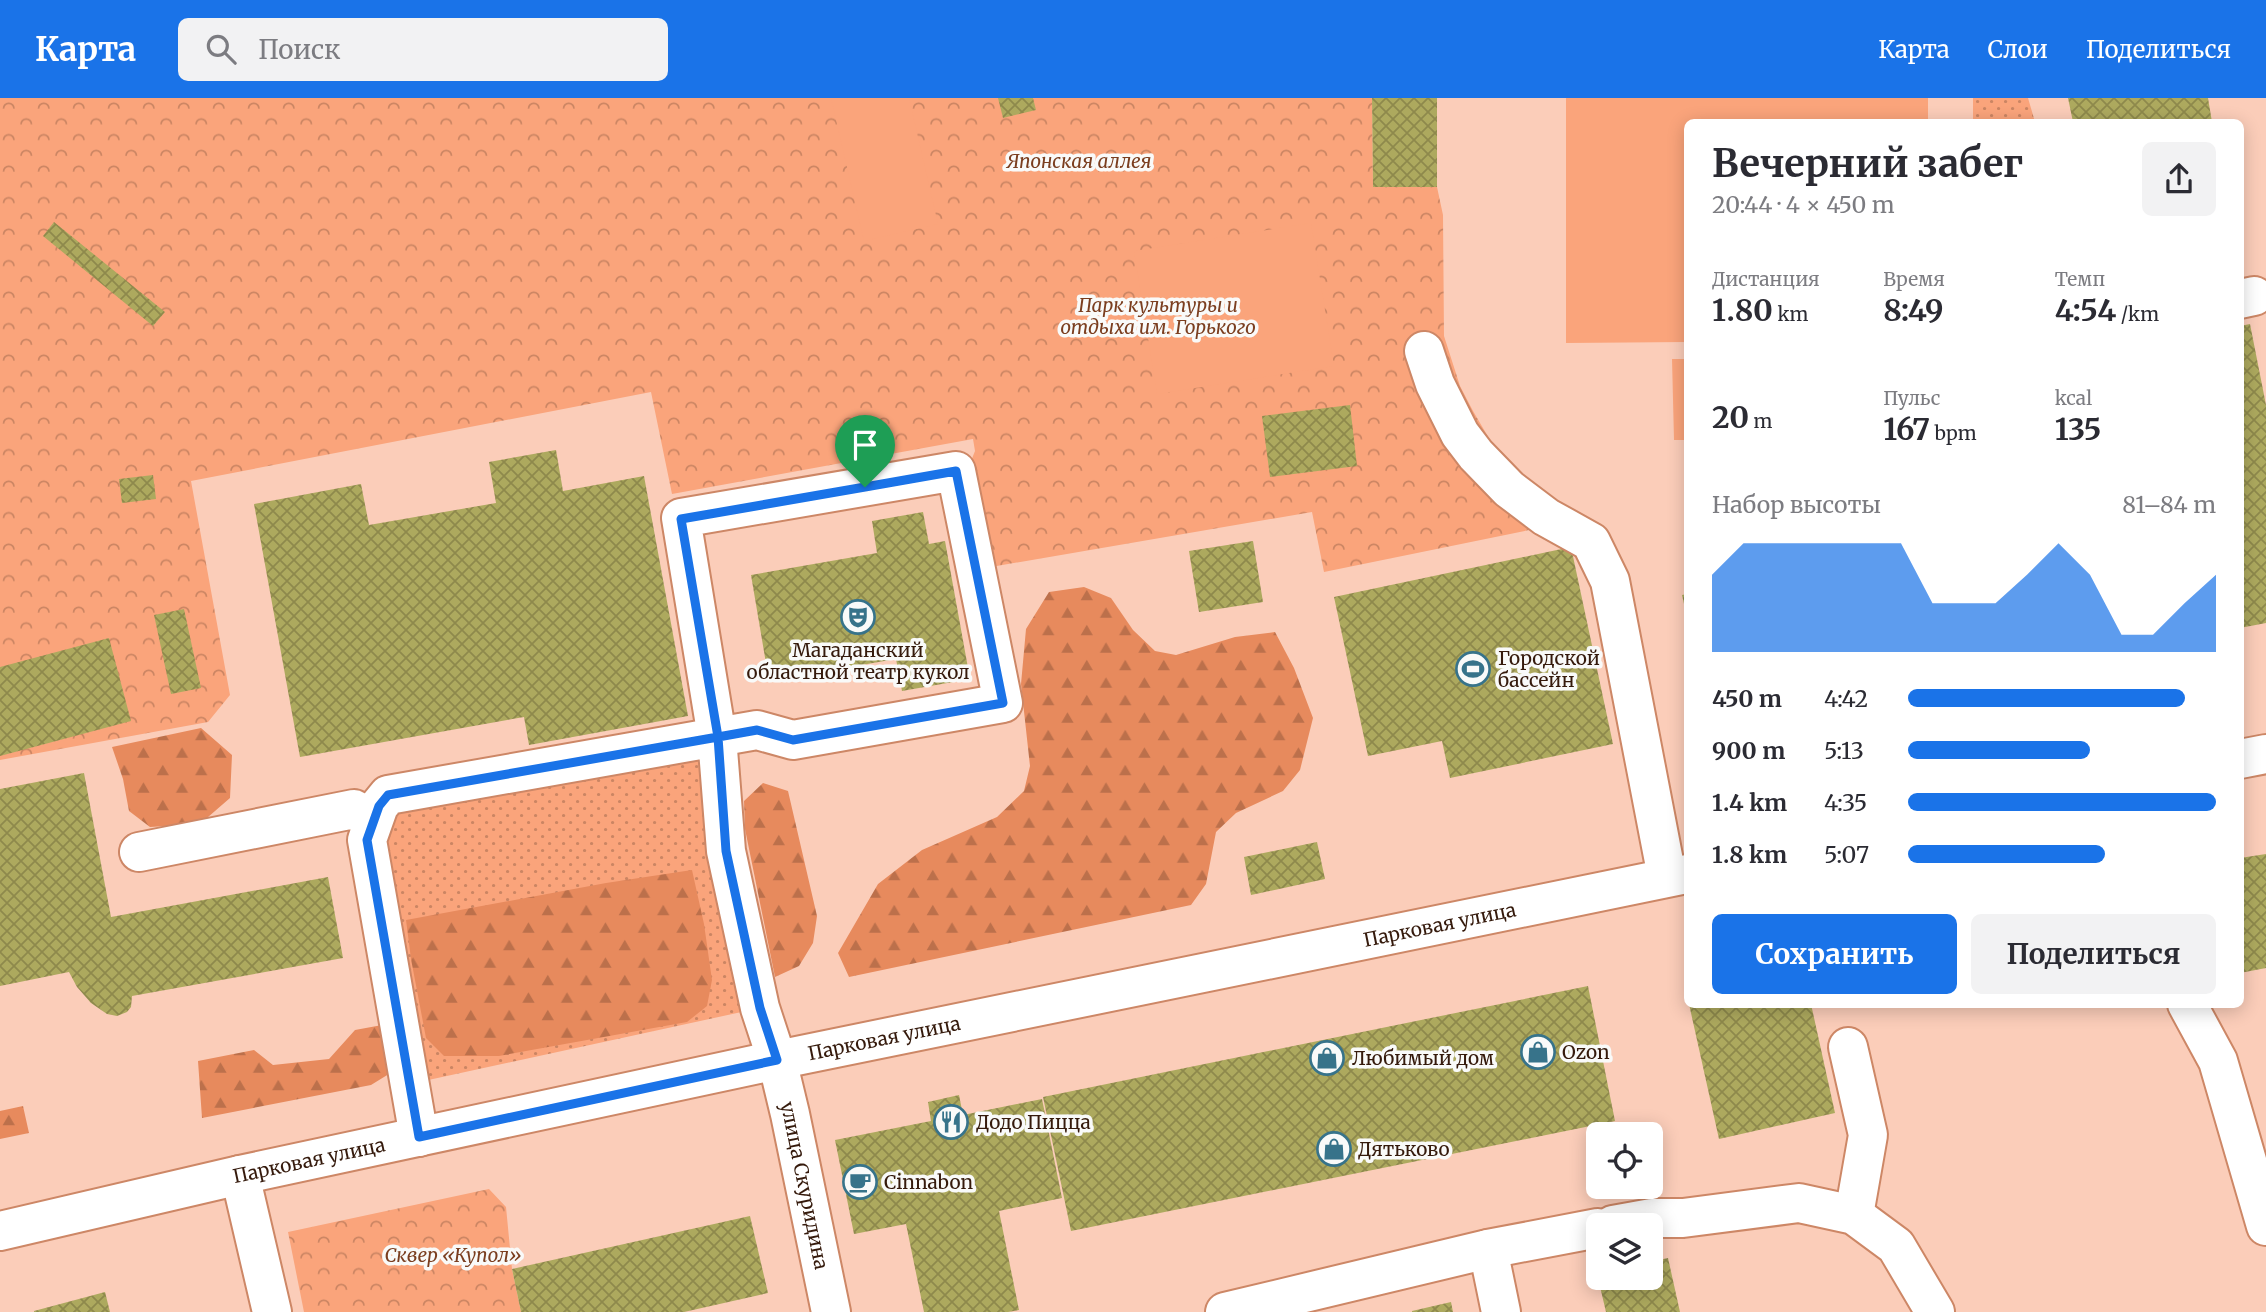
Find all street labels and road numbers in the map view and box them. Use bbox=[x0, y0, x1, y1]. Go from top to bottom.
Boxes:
street label: Парковая улица bbox=[1361, 897, 1518, 952]
street label: Парковая улица bbox=[806, 1011, 963, 1065]
street label: улица Скуридина bbox=[775, 1099, 834, 1272]
street label: Парковая улица bbox=[231, 1132, 387, 1188]

